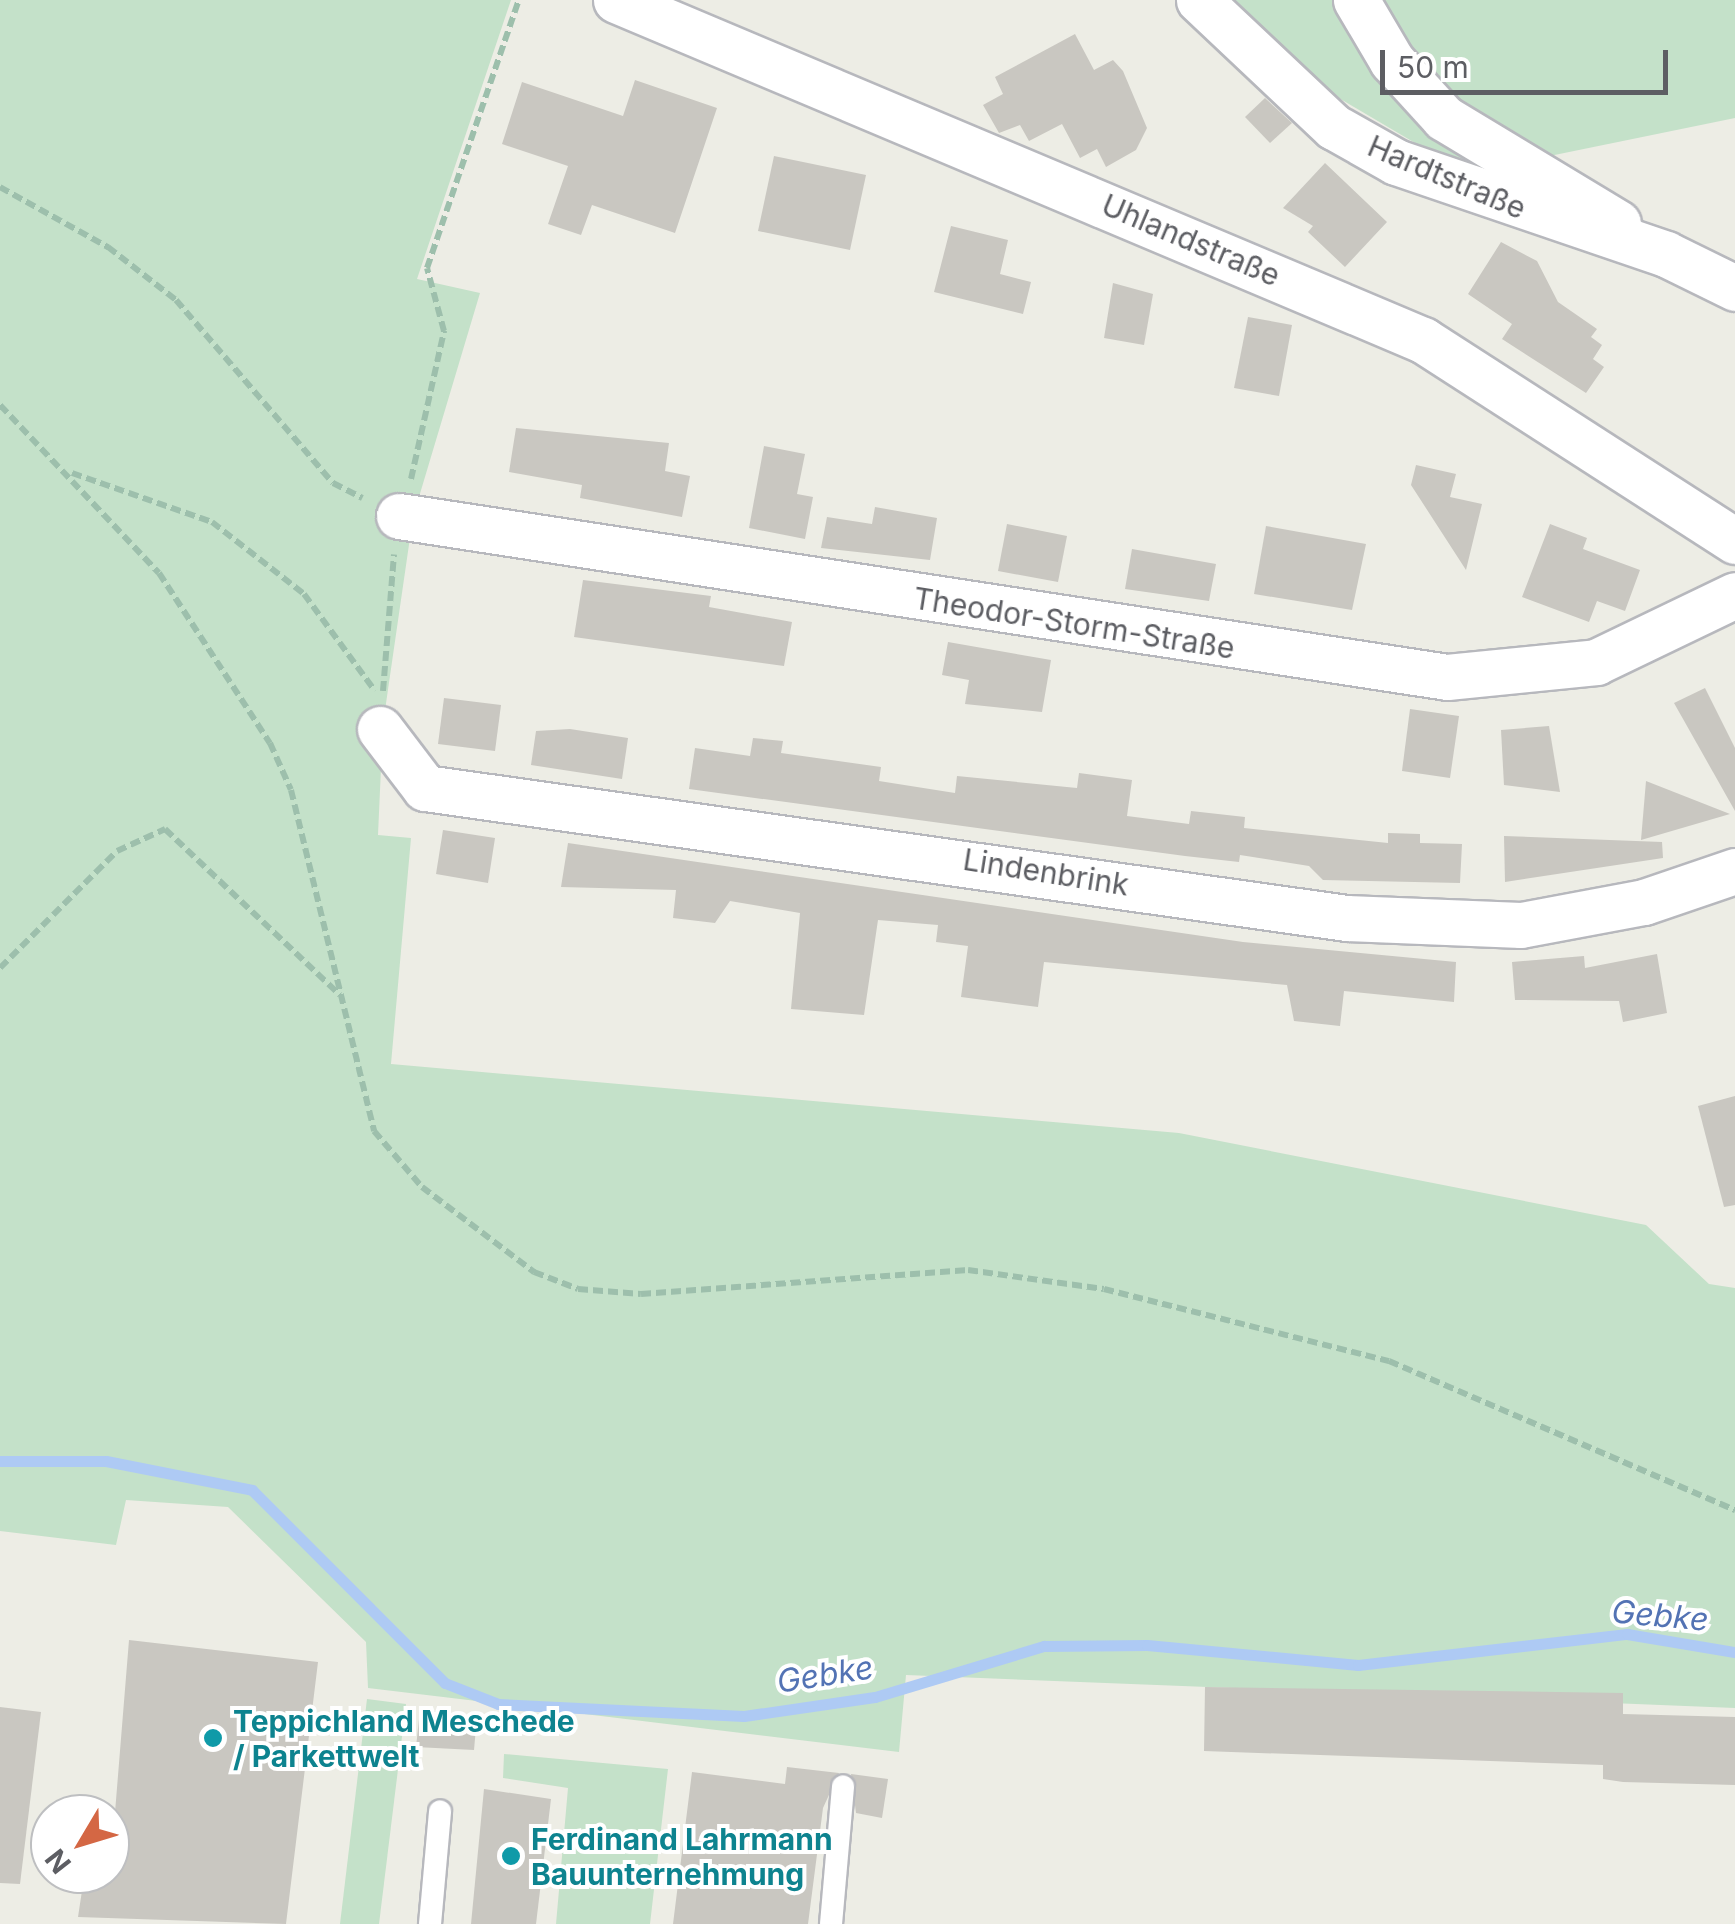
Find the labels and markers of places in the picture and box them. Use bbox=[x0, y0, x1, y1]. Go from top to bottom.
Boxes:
place label: Teppichland Meschede / Parkettwelt bbox=[233, 1703, 575, 1774]
marker: Teppichland Meschede / Parkettwelt bbox=[202, 1727, 224, 1749]
place label: Ferdinand Lahrmann Bauunternehmung bbox=[531, 1821, 833, 1892]
marker: Ferdinand Lahrmann Bauunternehmung bbox=[500, 1845, 522, 1867]

